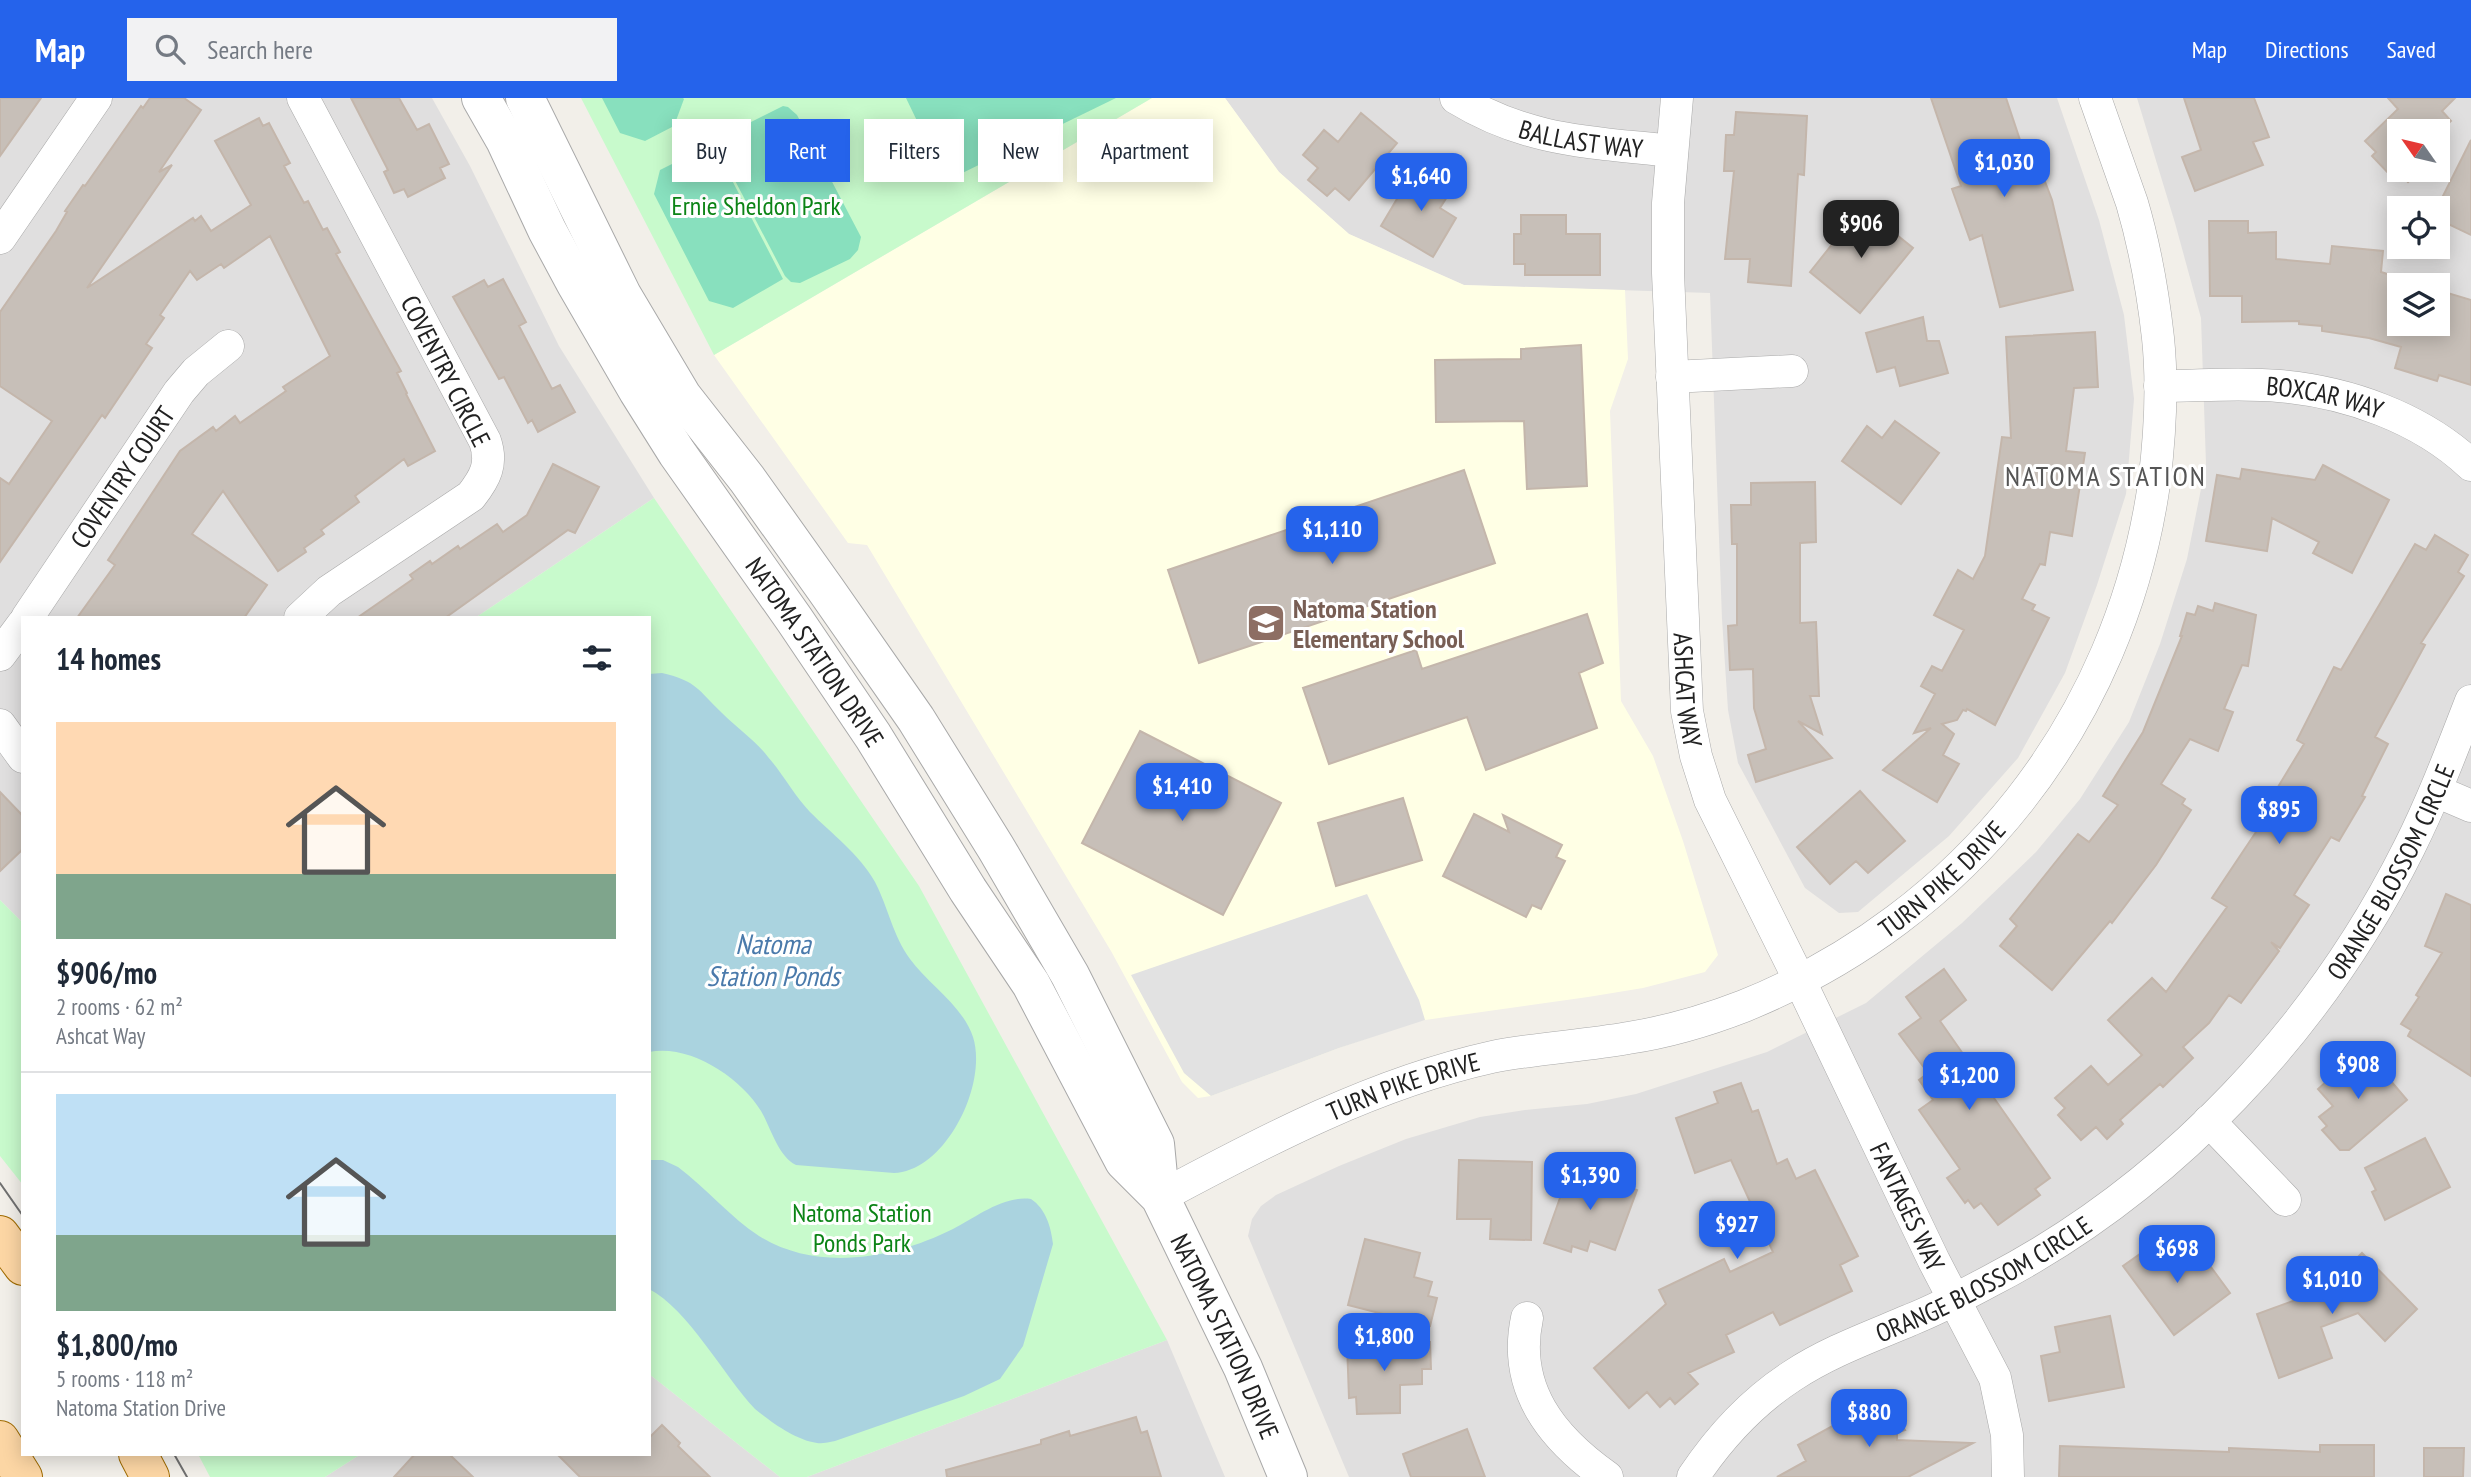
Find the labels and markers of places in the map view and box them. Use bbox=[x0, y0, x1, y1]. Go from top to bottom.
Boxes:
pin: $1,030 bbox=[1947, 140, 2061, 199]
pin: $1,640 bbox=[1364, 153, 1478, 213]
pin: $906 bbox=[1820, 200, 1902, 260]
pin: $1,110 bbox=[1275, 506, 1389, 566]
place label: Natoma Station Elementary School bbox=[1293, 592, 1465, 655]
school or university icon: Natoma Station Elementary School bbox=[1245, 602, 1287, 644]
pin: $1,410 bbox=[1125, 764, 1239, 823]
pin: $895 bbox=[2238, 786, 2320, 846]
pin: $908 bbox=[2317, 1042, 2399, 1101]
pin: $1,200 bbox=[1912, 1052, 2026, 1112]
pin: $1,390 bbox=[1533, 1152, 1647, 1212]
pin: $927 bbox=[1696, 1202, 1778, 1261]
pin: $698 bbox=[2136, 1226, 2218, 1285]
pin: $1,010 bbox=[2275, 1256, 2389, 1316]
pin: $1,800 bbox=[1327, 1314, 1441, 1373]
pin: $880 bbox=[1828, 1390, 1910, 1449]

